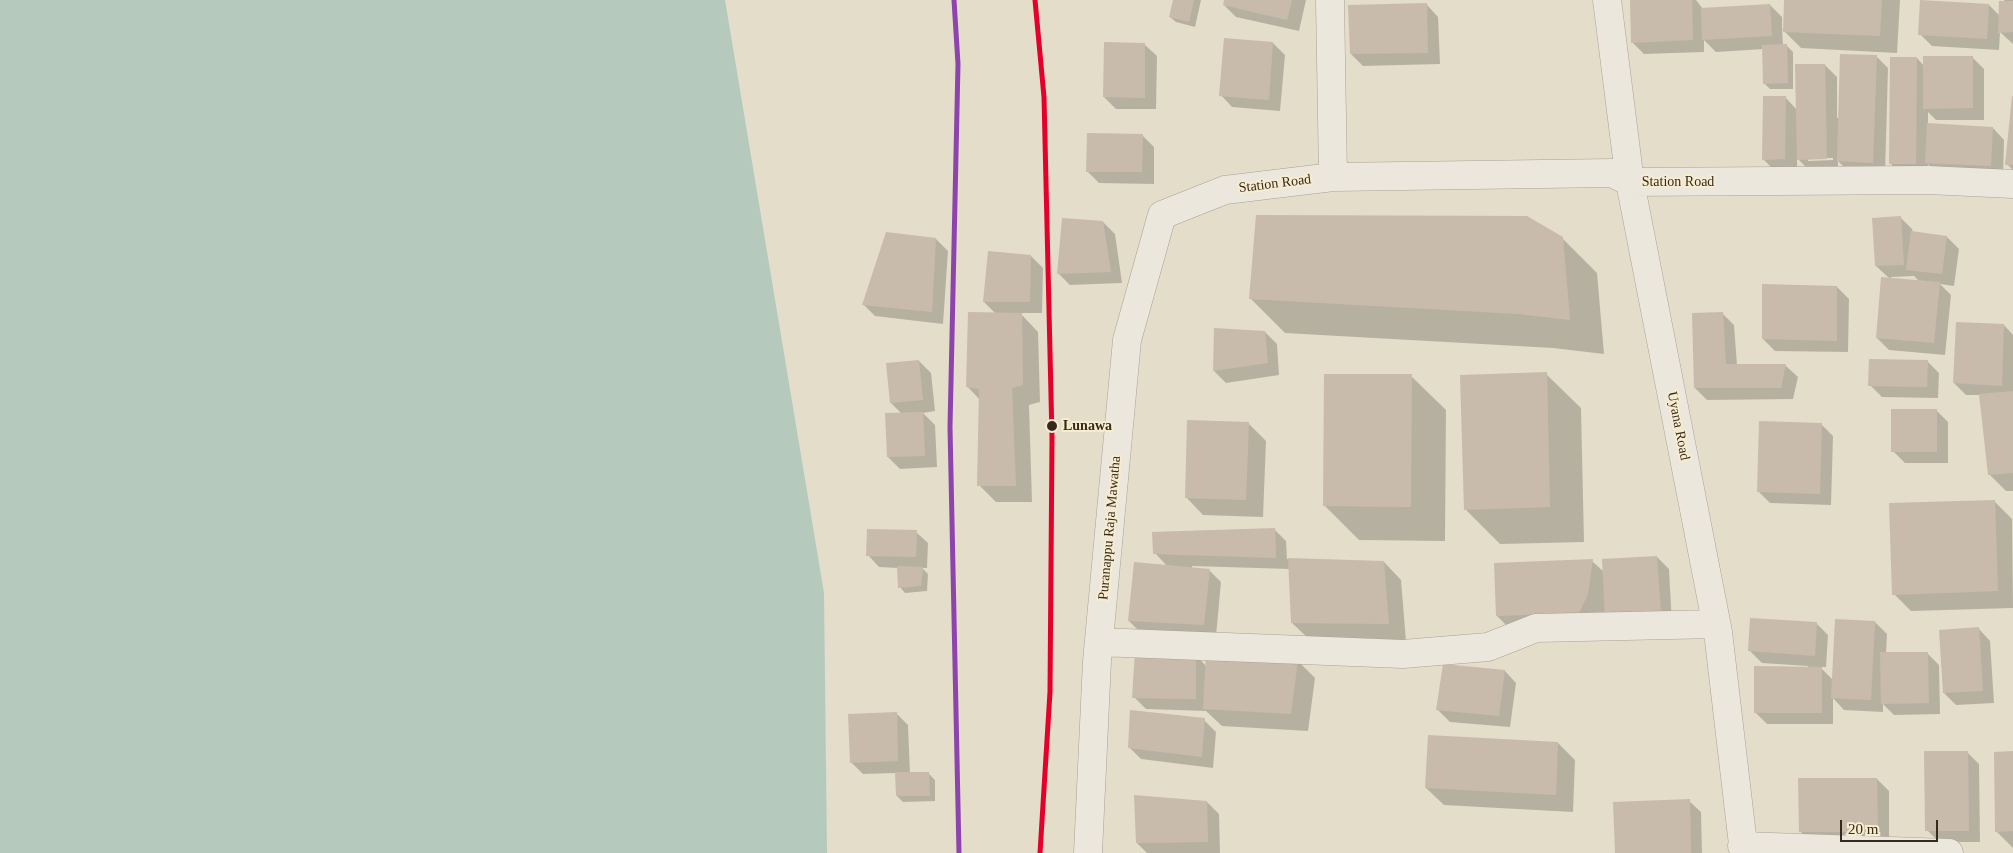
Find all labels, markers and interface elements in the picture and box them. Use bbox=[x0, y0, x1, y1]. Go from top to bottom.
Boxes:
street label: Station Road bbox=[1238, 171, 1312, 197]
street label: Station Road bbox=[1642, 174, 1714, 190]
street label: Uyana Road bbox=[1663, 390, 1693, 462]
place label: Lunawa bbox=[1063, 418, 1112, 434]
marker: Lunawa bbox=[1045, 419, 1059, 433]
street label: Puranappu Raja Mawatha bbox=[1095, 455, 1125, 601]
scale bar bbox=[1843, 810, 1940, 842]
text: 20 m bbox=[1848, 821, 1878, 837]

